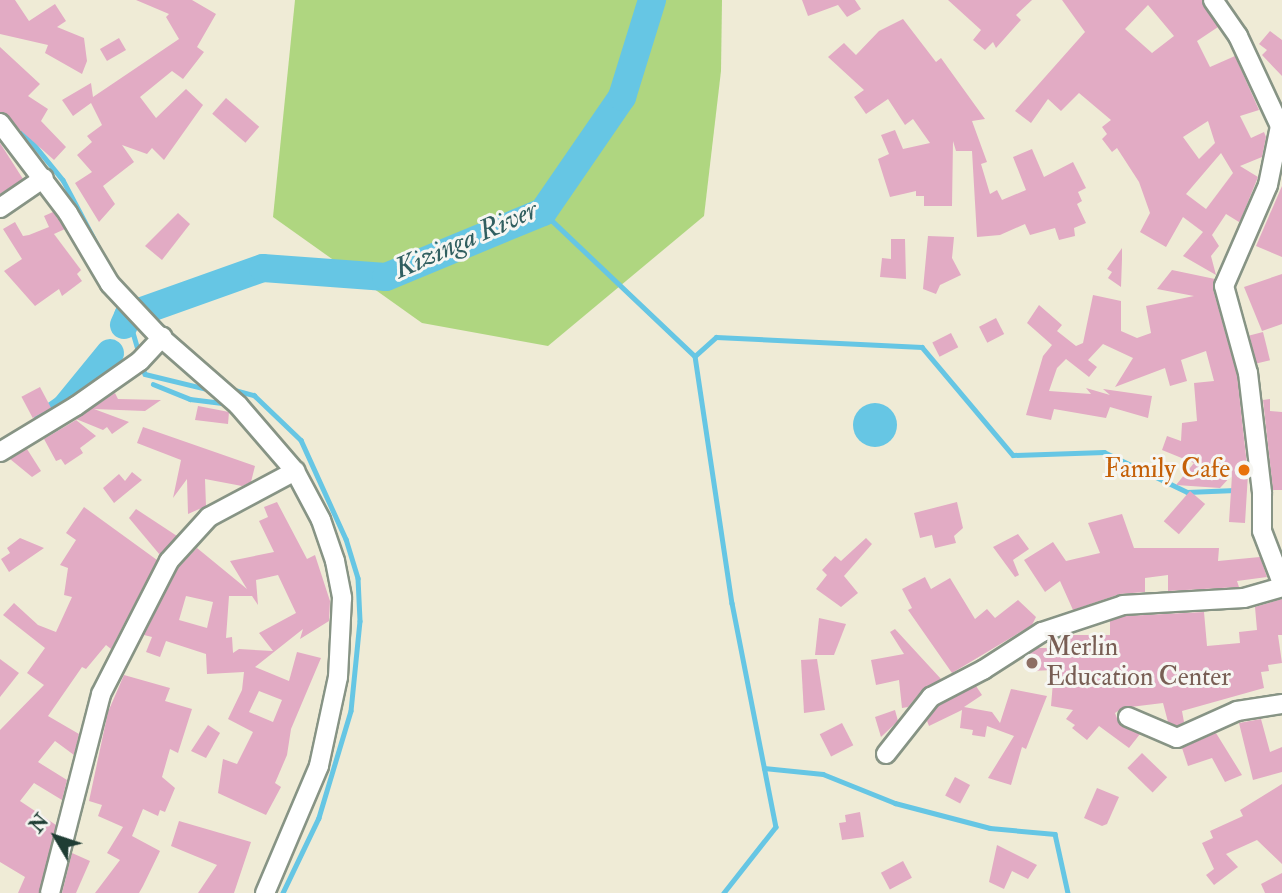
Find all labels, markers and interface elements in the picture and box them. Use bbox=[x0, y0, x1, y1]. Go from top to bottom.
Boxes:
water label: Kizinga River bbox=[389, 193, 543, 287]
place label: Family Cafe bbox=[1104, 454, 1230, 486]
marker: Family Cafe bbox=[1236, 462, 1252, 478]
place label: Merlin Education Center bbox=[1046, 632, 1231, 694]
marker: Merlin Education Center bbox=[1024, 655, 1040, 671]
north arrow bbox=[21, 802, 91, 872]
text: N bbox=[25, 810, 54, 838]

